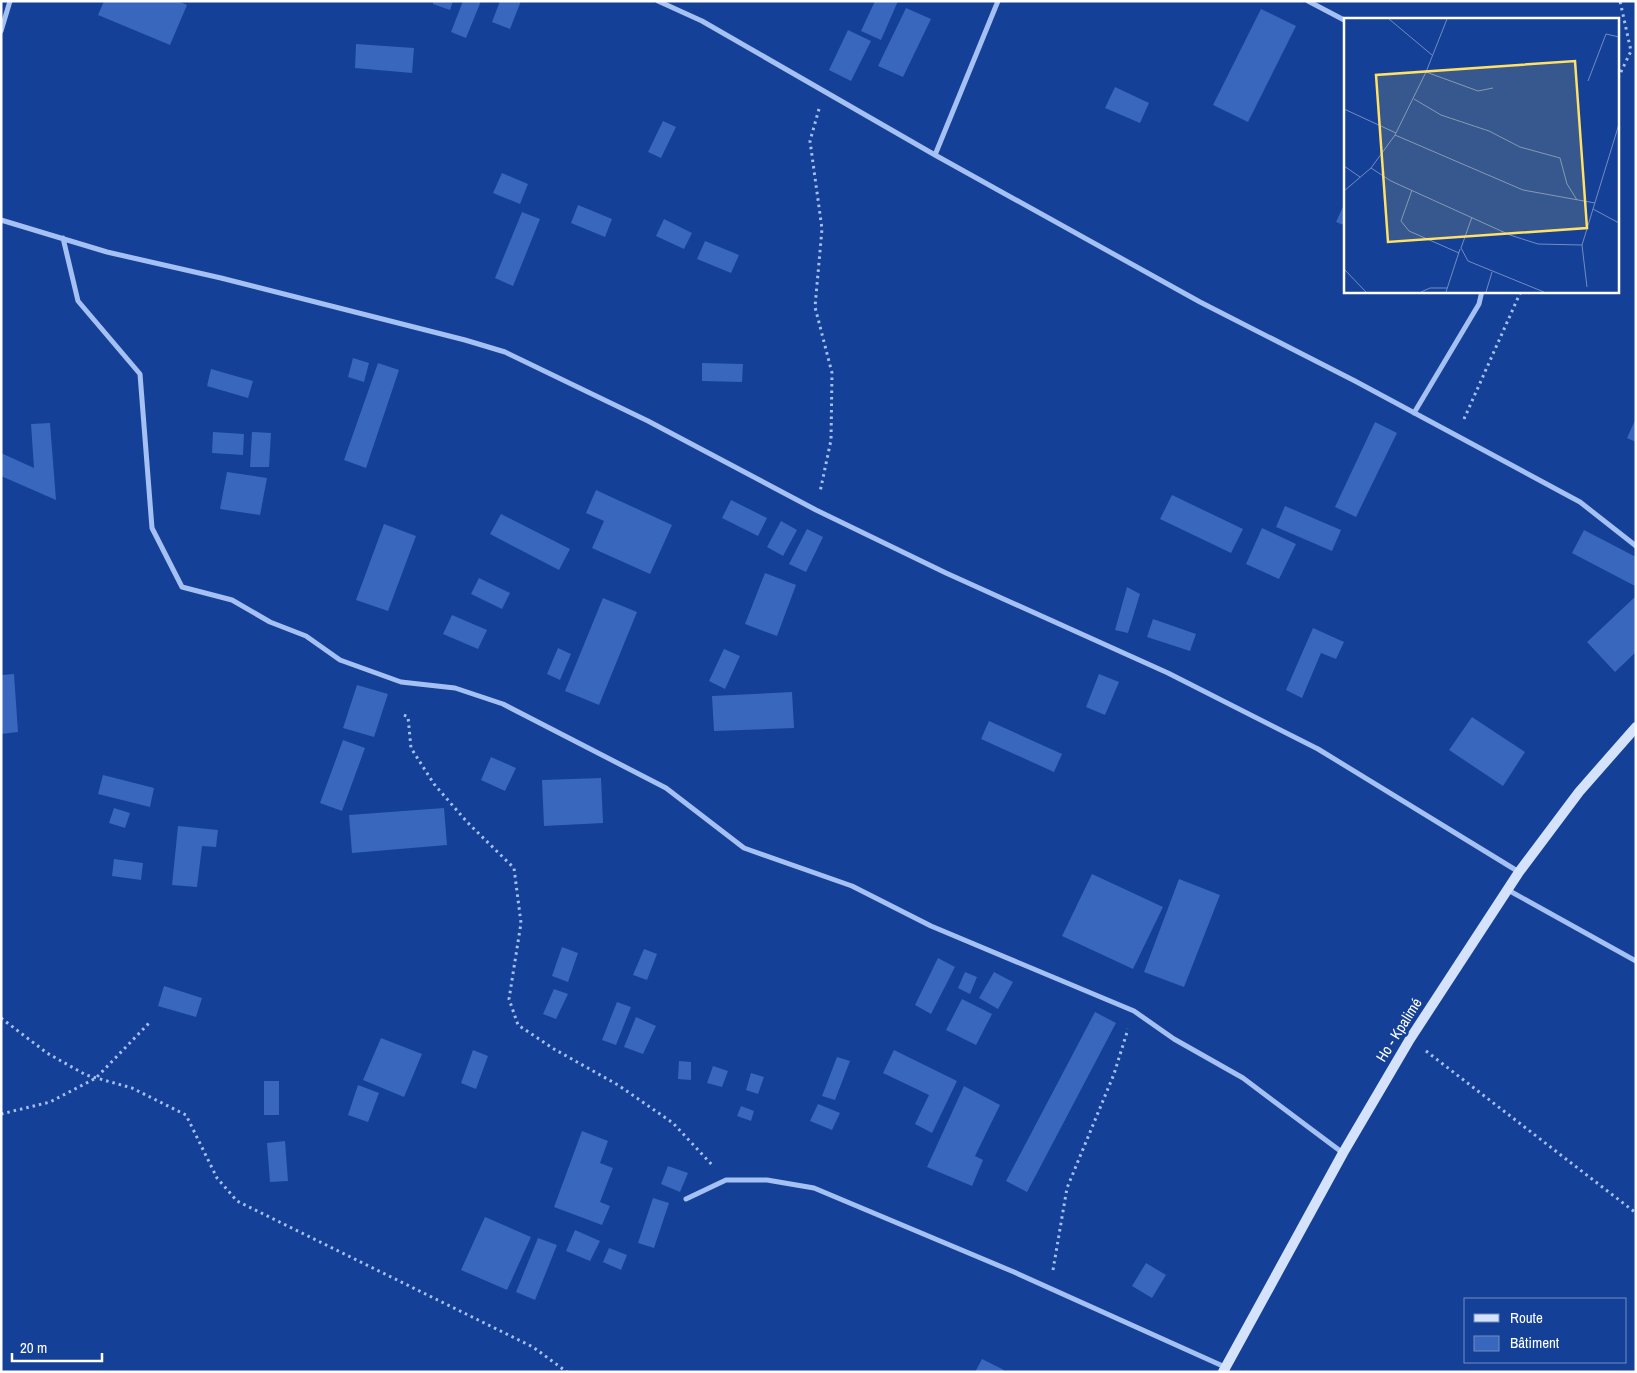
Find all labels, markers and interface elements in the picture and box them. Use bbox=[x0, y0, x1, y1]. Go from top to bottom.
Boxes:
inset map bbox=[1344, 18, 1620, 292]
street label: Ho - Kpalimé bbox=[1371, 994, 1427, 1066]
legend bbox=[1464, 1298, 1627, 1363]
text: Route bbox=[1510, 1307, 1543, 1328]
scale bar bbox=[12, 1330, 102, 1362]
text: Bâtiment bbox=[1510, 1332, 1560, 1353]
text: 20 m bbox=[20, 1337, 47, 1358]

